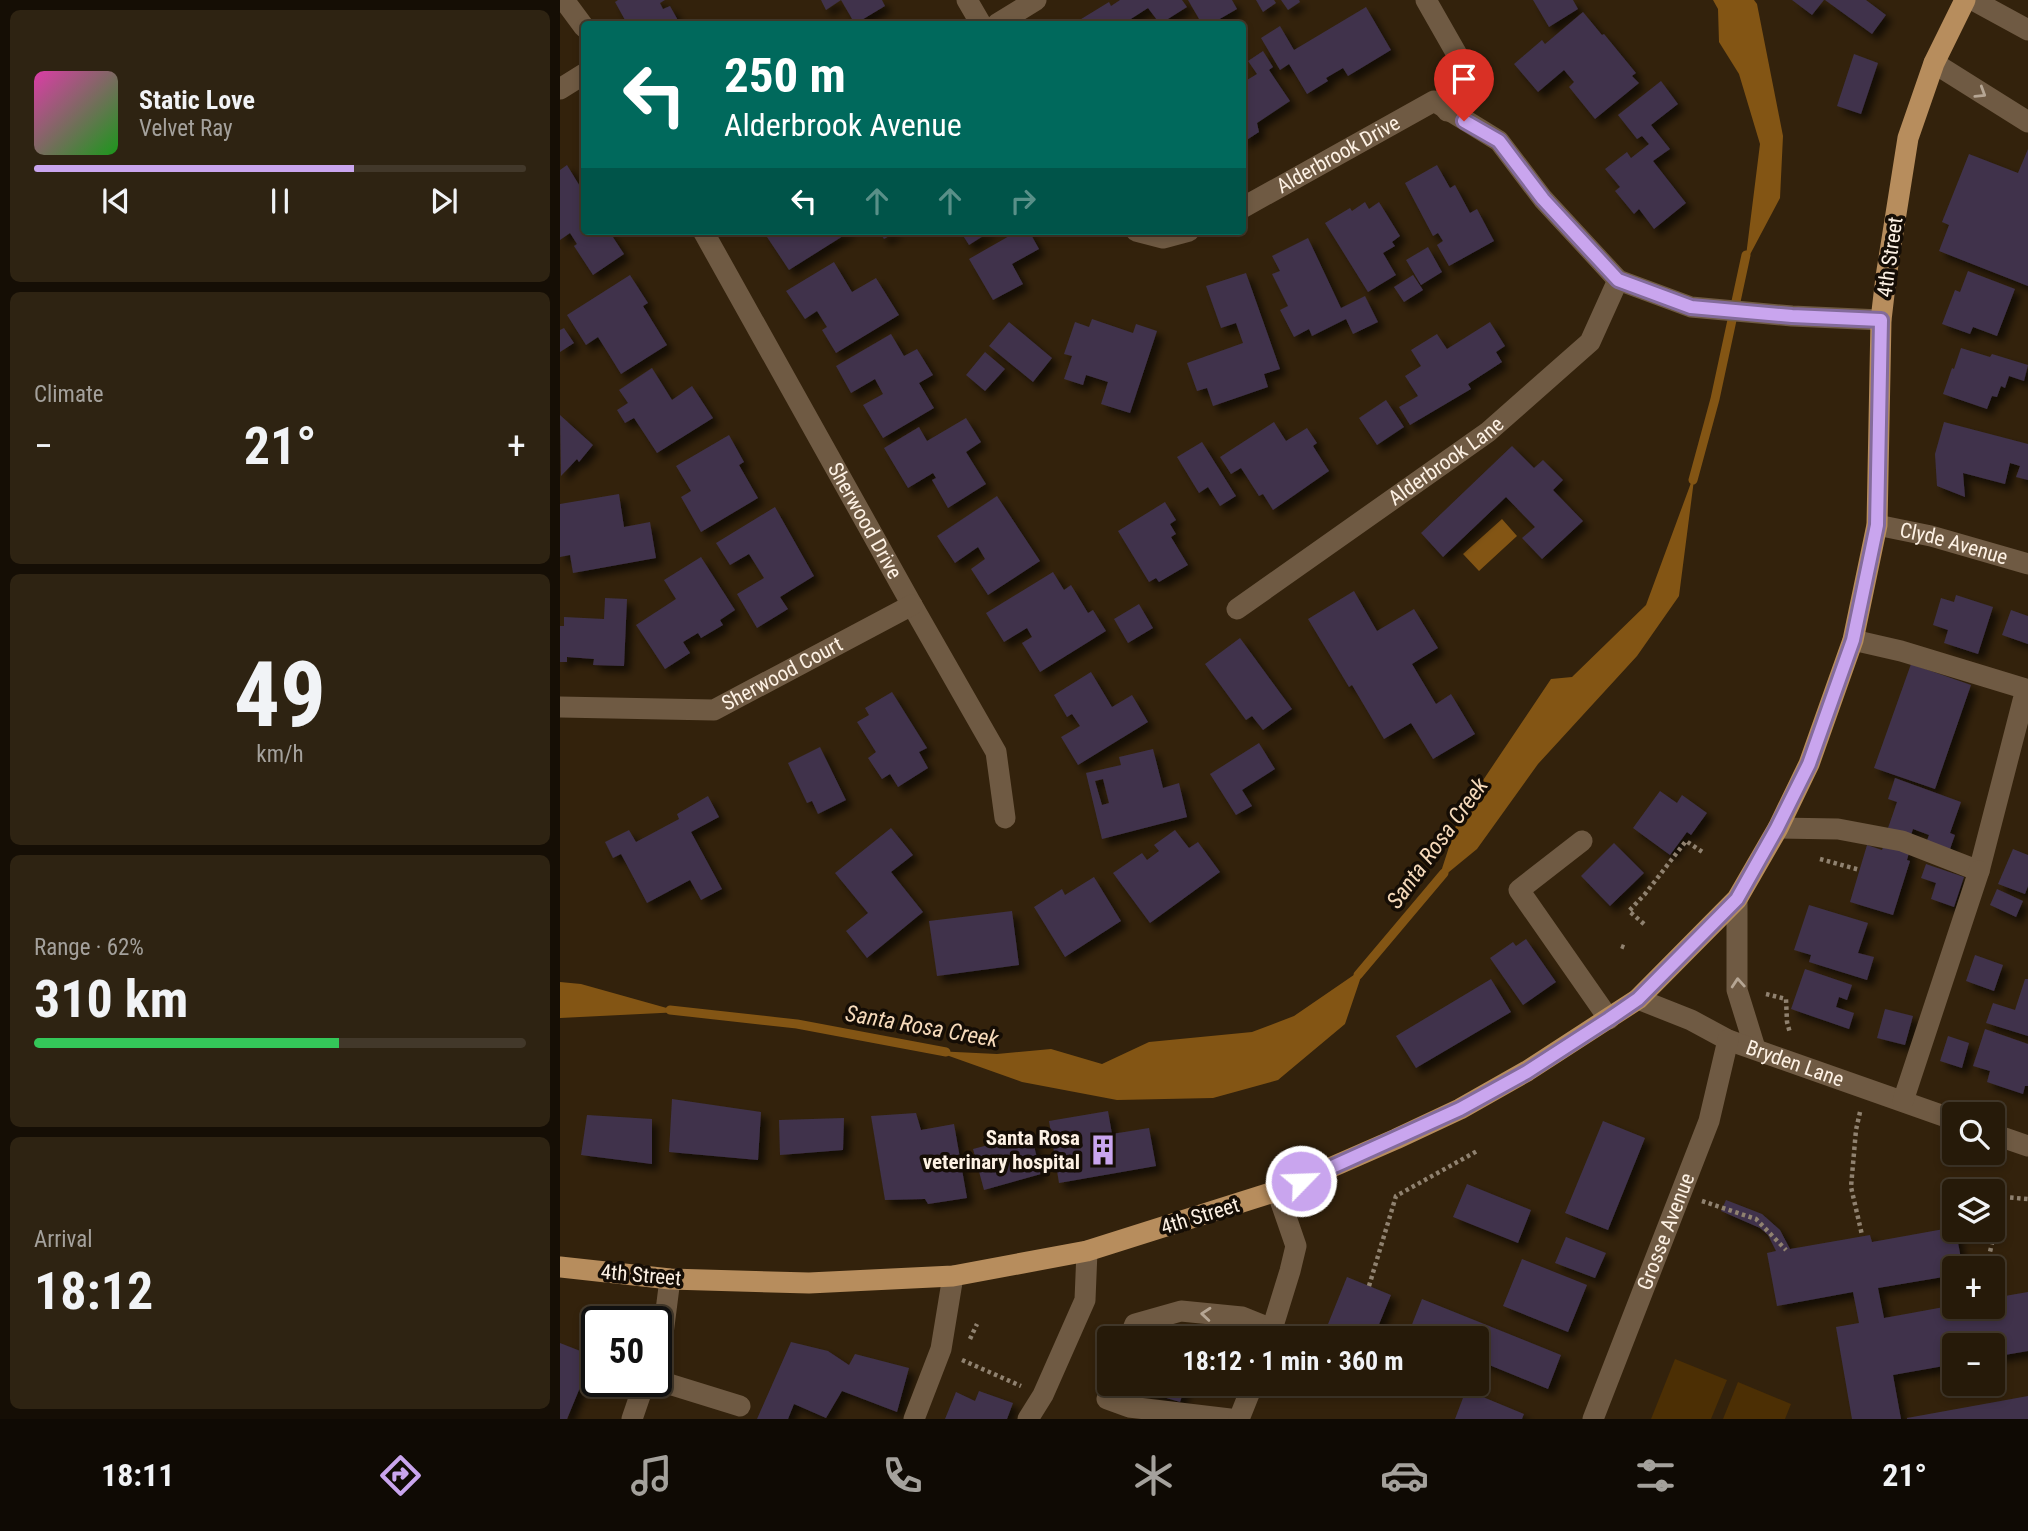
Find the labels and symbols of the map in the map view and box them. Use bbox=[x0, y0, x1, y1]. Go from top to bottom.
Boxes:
pin bbox=[1434, 49, 1494, 121]
one-way arrow bbox=[1973, 84, 1986, 97]
street label: Alderbrook Drive bbox=[1272, 110, 1404, 198]
street label: 4th Street bbox=[1872, 215, 1908, 299]
street label: Alderbrook Lane bbox=[1384, 412, 1509, 510]
street label: Sherwood Drive bbox=[823, 458, 907, 583]
street label: Clyde Avenue bbox=[1898, 518, 2011, 570]
street label: Sherwood Court bbox=[718, 632, 846, 716]
water label: Santa Rosa Creek bbox=[1381, 772, 1494, 914]
one-way arrow bbox=[1730, 977, 1745, 988]
water label: Santa Rosa Creek bbox=[843, 1000, 1001, 1053]
street label: Bryden Lane bbox=[1743, 1035, 1847, 1092]
place label: Santa Rosa veterinary hospital bbox=[923, 1126, 1080, 1174]
building icon: Santa Rosa veterinary hospital bbox=[1086, 1133, 1120, 1167]
position arrow bbox=[1264, 1144, 1338, 1218]
street label: Grosse Avenue bbox=[1632, 1170, 1700, 1294]
street label: 4th Street bbox=[1158, 1193, 1242, 1239]
street label: 4th Street bbox=[600, 1260, 682, 1290]
speed limit sign: 50 bbox=[581, 1306, 672, 1397]
one-way arrow bbox=[1200, 1306, 1212, 1321]

